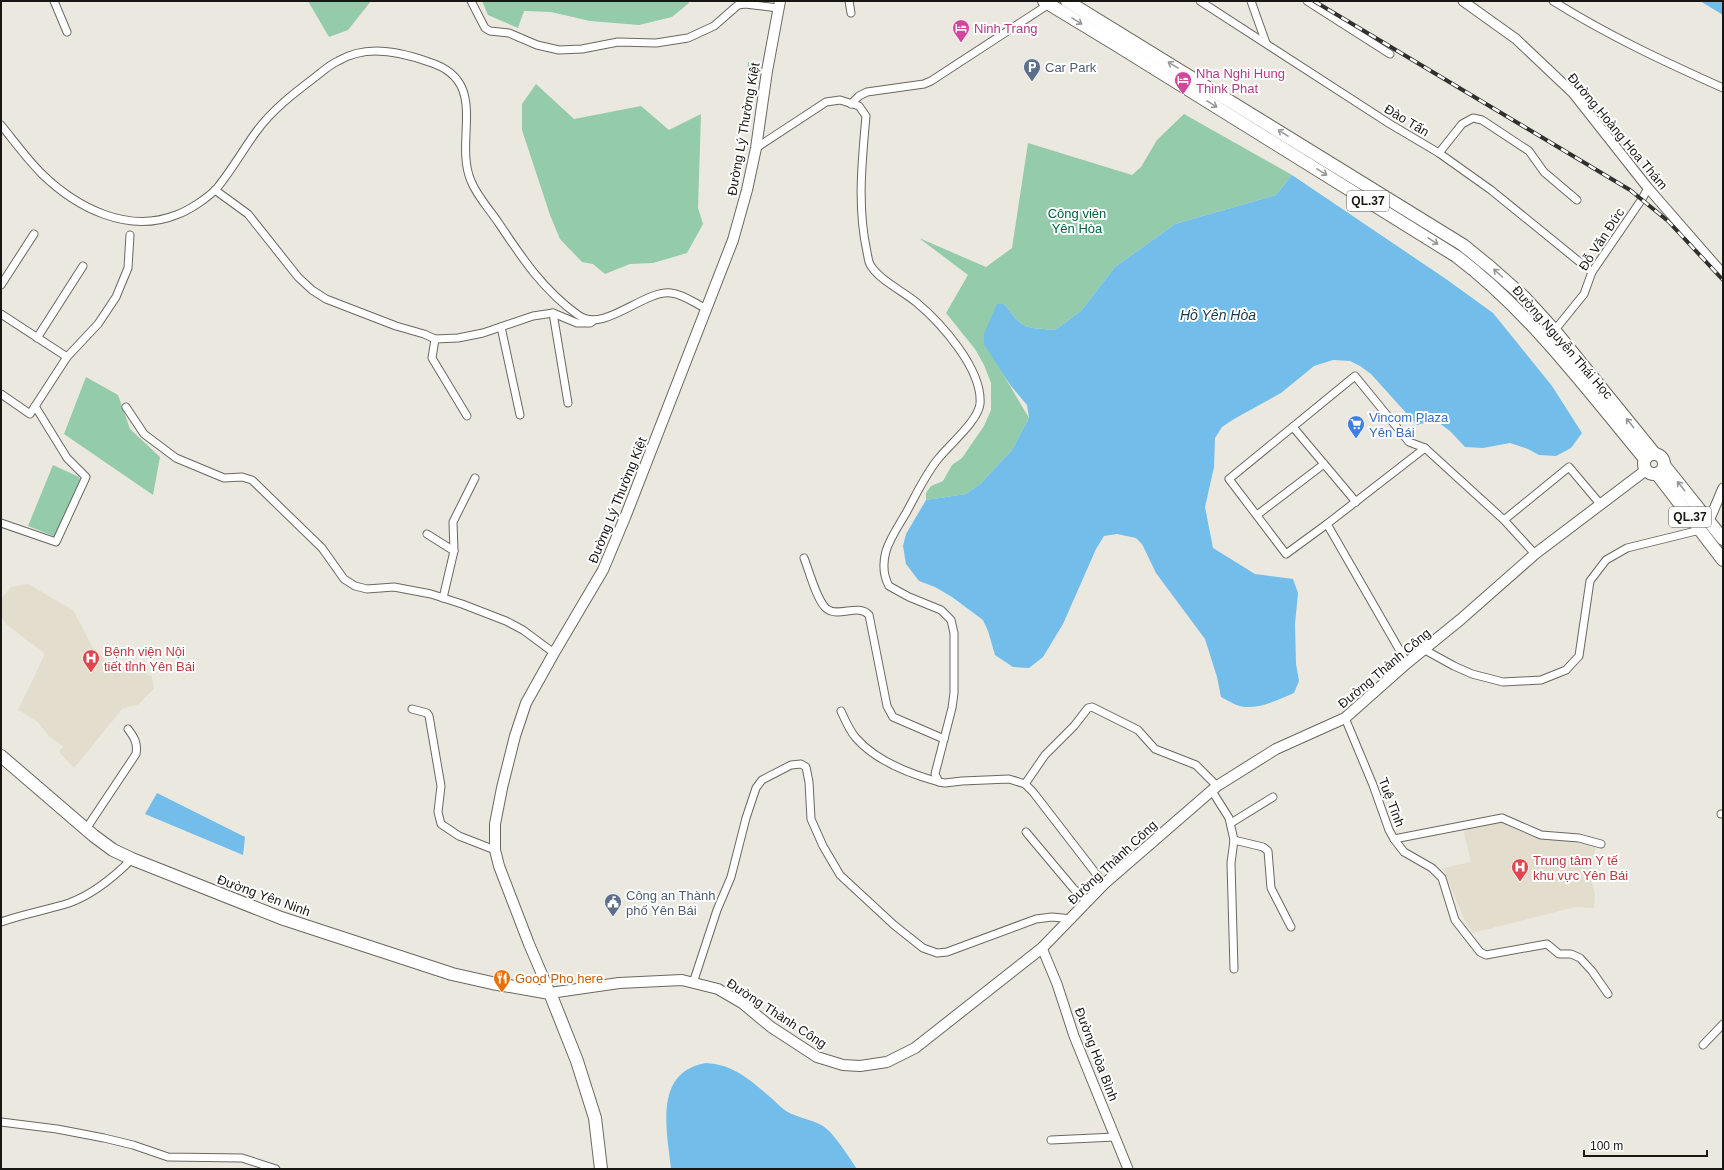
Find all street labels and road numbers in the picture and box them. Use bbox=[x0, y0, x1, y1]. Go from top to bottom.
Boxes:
street label: Đường Lý Thường Kiệt bbox=[724, 61, 763, 197]
street label: Đường Hoàng Hoa Thám bbox=[1565, 70, 1671, 192]
street label: Đào Tấn bbox=[1382, 101, 1432, 140]
road number: QL.37 bbox=[1347, 191, 1389, 211]
street label: Đỗ Văn Đức bbox=[1576, 205, 1627, 273]
street label: Đường Nguyễn Thái Học bbox=[1509, 283, 1616, 402]
street label: Đường Lý Thường Kiệt bbox=[585, 435, 650, 565]
road number: QL.37 bbox=[1669, 507, 1711, 527]
street label: Đường Thành Công bbox=[1335, 625, 1434, 711]
street label: Tuệ Tĩnh bbox=[1375, 776, 1408, 829]
street label: Đường Thành Công bbox=[1065, 817, 1160, 907]
street label: Đường Yên Ninh bbox=[215, 872, 312, 919]
street label: Đường Thành Công bbox=[724, 976, 829, 1051]
street label: Đường Hòa Bình bbox=[1072, 1005, 1121, 1103]

